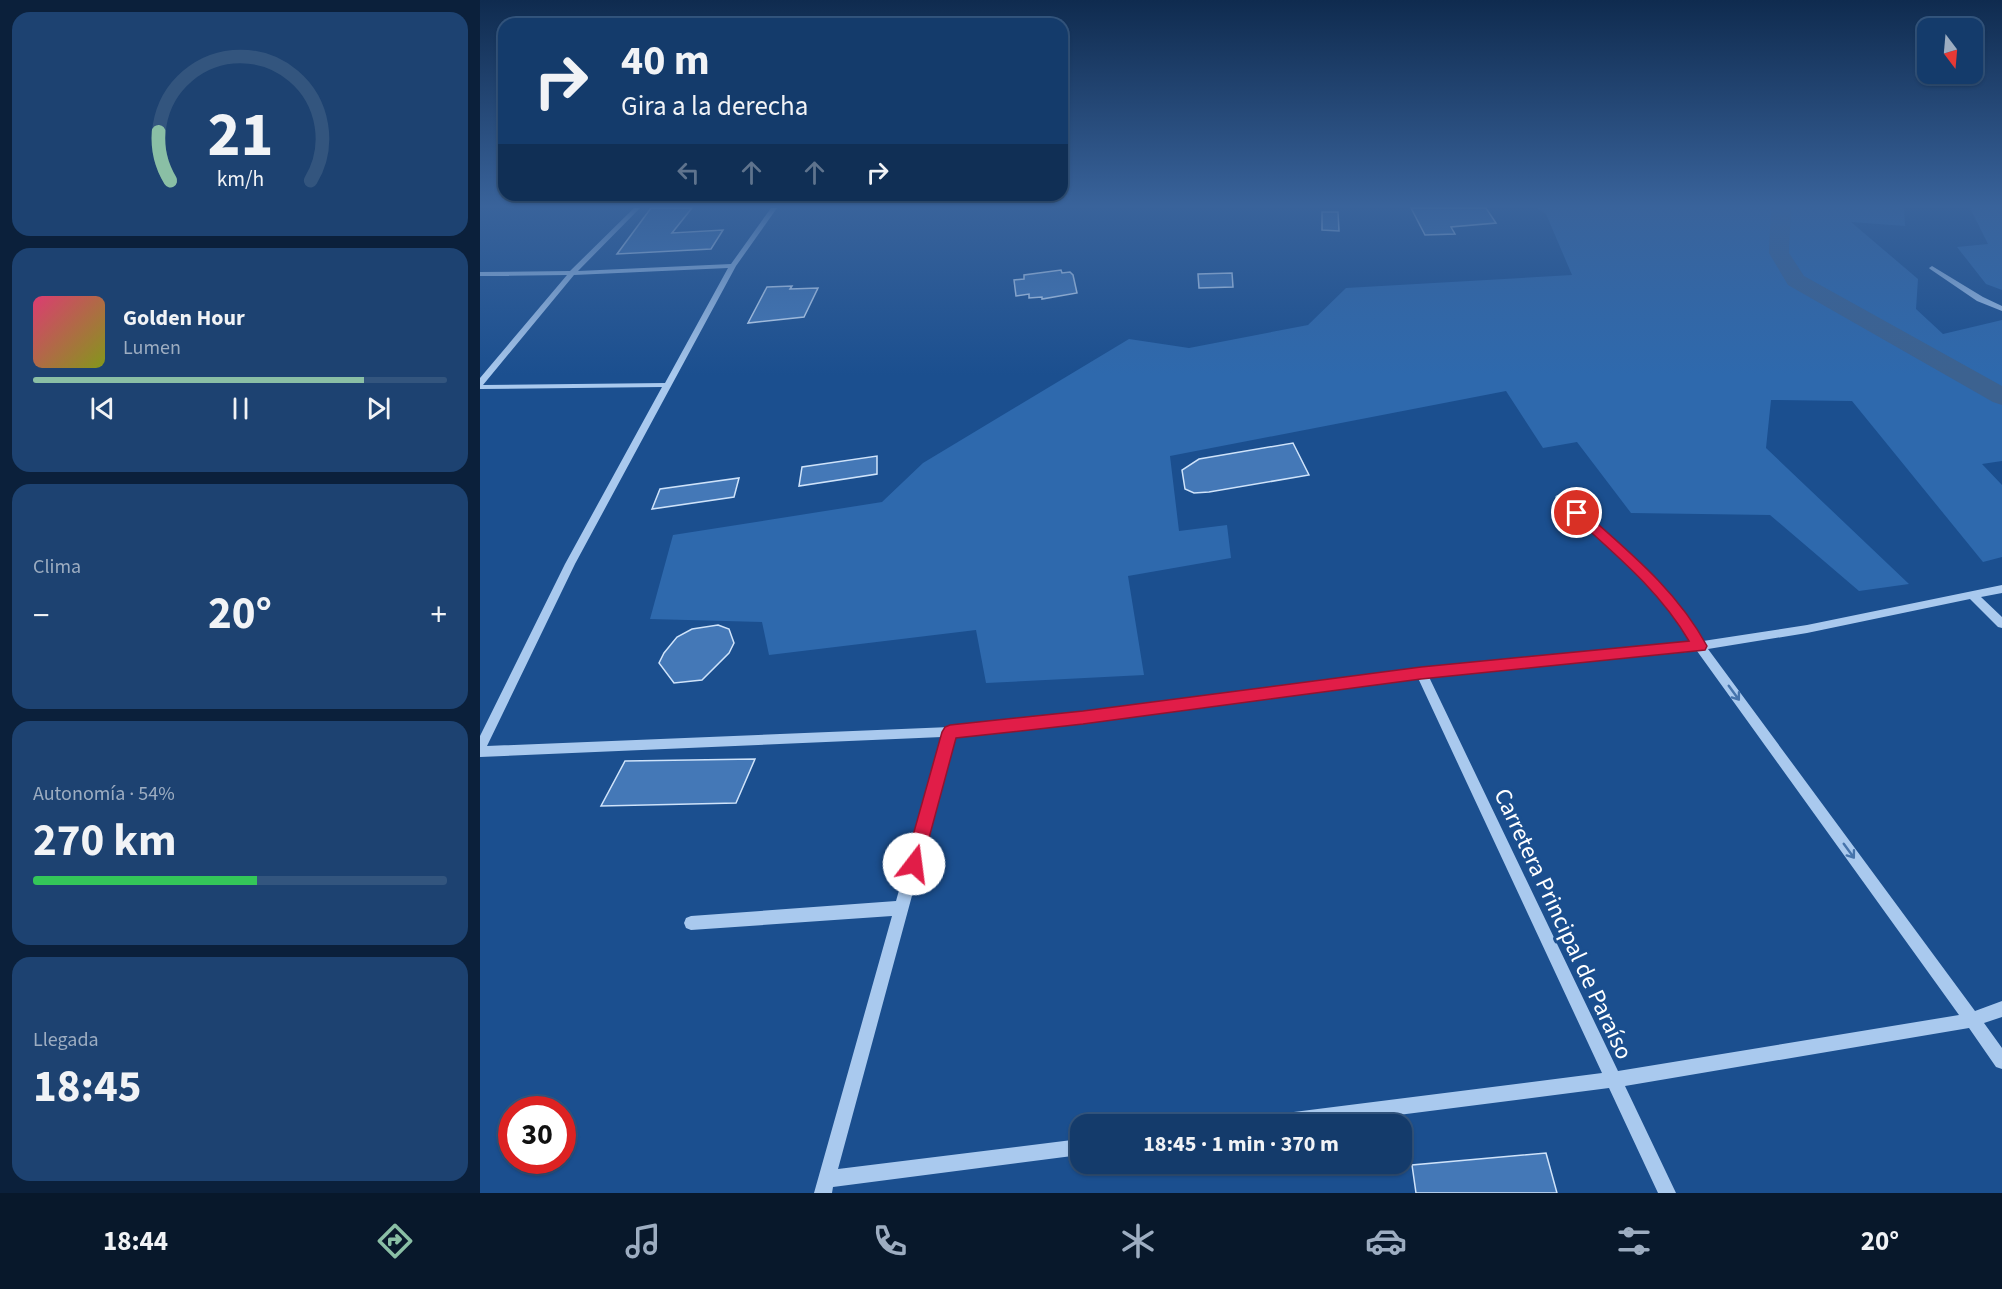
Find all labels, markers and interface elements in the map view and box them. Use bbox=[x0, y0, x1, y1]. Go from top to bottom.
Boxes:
north arrow bbox=[1917, 18, 1983, 84]
map controls bbox=[1917, 18, 1983, 84]
text: 40 m bbox=[621, 31, 710, 91]
icon: right bbox=[522, 42, 600, 120]
text: Gira a la derecha bbox=[621, 87, 808, 126]
text: 21 bbox=[207, 91, 273, 180]
icon: left bbox=[672, 156, 705, 189]
icon: ahead bbox=[735, 156, 768, 189]
icon: ahead bbox=[798, 156, 831, 189]
icon: right bbox=[861, 156, 894, 189]
text: km/h bbox=[216, 164, 264, 195]
text: Golden Hour bbox=[123, 302, 245, 334]
text: Lumen bbox=[123, 334, 181, 362]
icon: previous bbox=[86, 392, 119, 425]
icon: pause bbox=[224, 392, 257, 425]
icon: next bbox=[362, 392, 395, 425]
pin bbox=[1551, 487, 1602, 538]
icon: arrive bbox=[1560, 496, 1593, 529]
text: Clima bbox=[33, 553, 81, 581]
text: 20° bbox=[208, 582, 272, 646]
text: − bbox=[33, 592, 49, 639]
text: + bbox=[431, 592, 447, 639]
one-way arrow bbox=[1728, 685, 1740, 701]
text: Autonomía · 54% bbox=[33, 780, 175, 808]
street label: Carretera Principal de Paraíso bbox=[1485, 783, 1641, 1065]
text: 270 km bbox=[33, 809, 177, 873]
position arrow bbox=[882, 832, 946, 896]
one-way arrow bbox=[1843, 842, 1855, 858]
text: Llegada bbox=[33, 1026, 99, 1054]
text: 18:45 bbox=[33, 1055, 142, 1119]
speed limit sign: 30 bbox=[498, 1096, 576, 1174]
text: 18:45 · 1 min · 370 m bbox=[1143, 1128, 1339, 1160]
icon: directions bbox=[374, 1220, 416, 1262]
icon: music bbox=[622, 1220, 664, 1262]
icon: phone bbox=[869, 1220, 911, 1262]
icon: climate bbox=[1117, 1220, 1159, 1262]
icon: car bbox=[1365, 1220, 1407, 1262]
icon: filters bbox=[1613, 1220, 1655, 1262]
text: 18:44 bbox=[103, 1222, 168, 1261]
text: 20° bbox=[1861, 1222, 1899, 1261]

